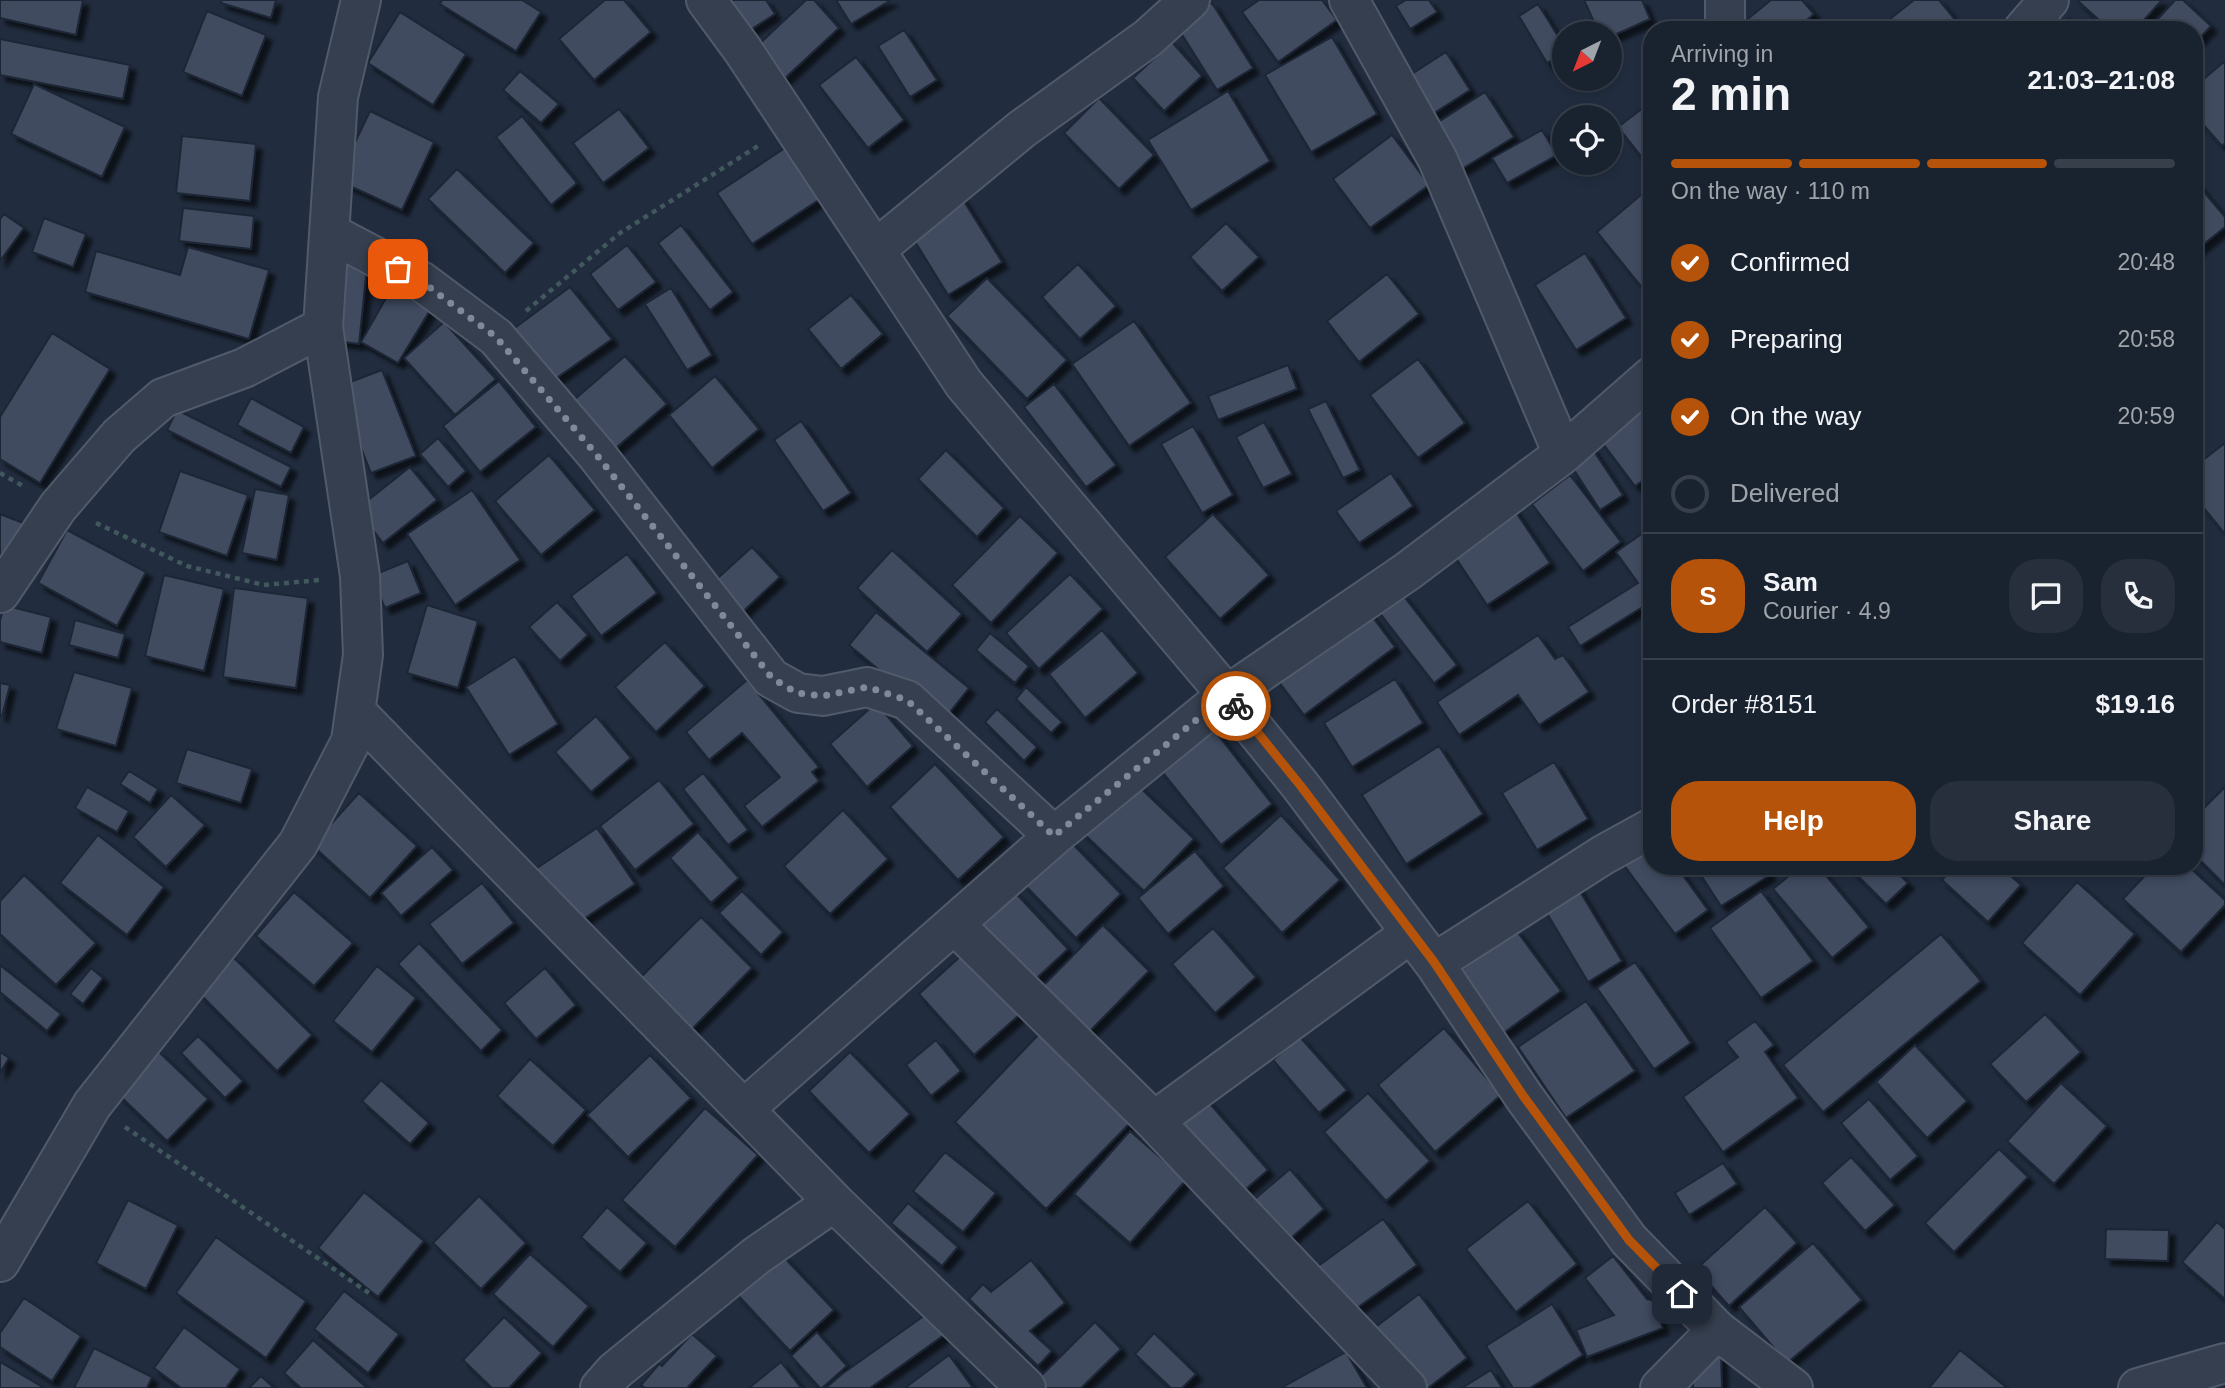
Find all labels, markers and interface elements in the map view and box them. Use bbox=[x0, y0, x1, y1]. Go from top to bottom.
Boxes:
north arrow bbox=[1552, 21, 1622, 91]
map controls bbox=[1552, 21, 1622, 175]
text: Arriving in bbox=[1671, 41, 1773, 67]
text: 21:03–21:08 bbox=[2028, 65, 2175, 95]
text: 2 min bbox=[1671, 68, 1791, 120]
button: locate bbox=[1552, 105, 1622, 175]
text: On the way · 110 m bbox=[1671, 178, 1870, 204]
pin bbox=[368, 239, 428, 299]
icon: check bbox=[1671, 244, 1709, 282]
text: Confirmed bbox=[1730, 247, 1850, 277]
text: 20:48 bbox=[2117, 249, 2175, 275]
icon: bag bbox=[379, 250, 417, 288]
icon: check bbox=[1671, 321, 1709, 359]
text: Preparing bbox=[1730, 324, 1843, 354]
text: 20:58 bbox=[2117, 326, 2175, 352]
icon: check bbox=[1671, 398, 1709, 436]
text: On the way bbox=[1730, 401, 1862, 431]
text: 20:59 bbox=[2117, 403, 2175, 429]
text: Delivered bbox=[1730, 478, 1840, 508]
button: chat bbox=[2009, 559, 2083, 633]
button: phone bbox=[2101, 559, 2175, 633]
text: Sam bbox=[1763, 567, 1818, 597]
text: S bbox=[1699, 581, 1717, 611]
text: Courier · 4.9 bbox=[1763, 598, 1891, 624]
courier bbox=[1201, 671, 1271, 741]
icon: bike bbox=[1217, 687, 1255, 725]
text: Order #8151 bbox=[1671, 689, 1817, 719]
text: $19.16 bbox=[2095, 689, 2175, 719]
button: Help bbox=[1671, 781, 1916, 861]
button: Share bbox=[1930, 781, 2175, 861]
pin bbox=[1652, 1264, 1712, 1324]
icon: home bbox=[1663, 1275, 1701, 1313]

